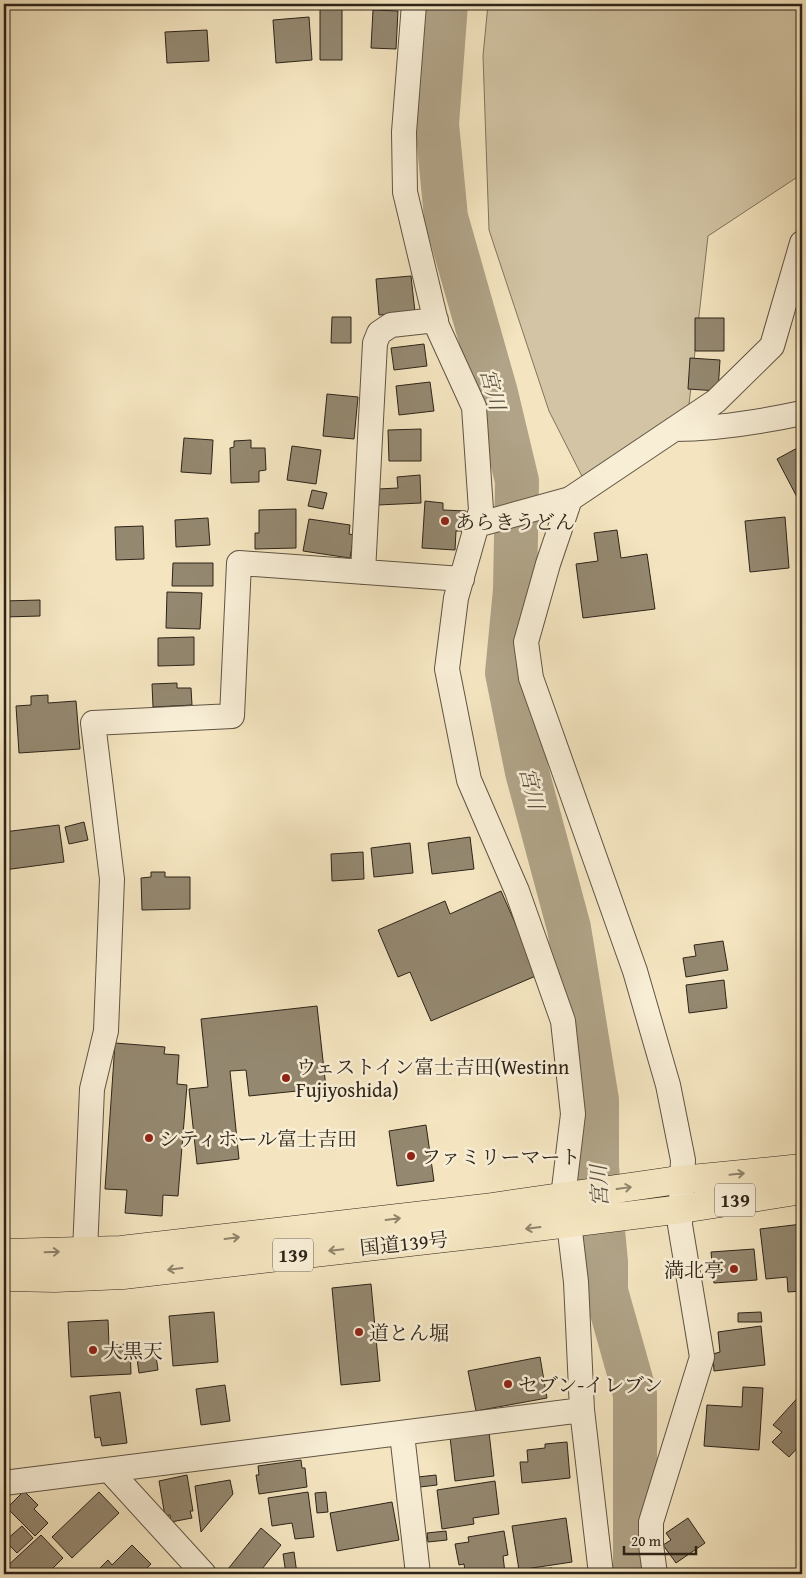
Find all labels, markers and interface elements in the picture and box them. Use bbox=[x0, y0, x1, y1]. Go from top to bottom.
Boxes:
water label: 宮川 bbox=[473, 365, 514, 415]
place label: あらきうどん bbox=[455, 507, 575, 536]
marker: あらきうどん bbox=[439, 515, 451, 527]
water label: 宮川 bbox=[512, 764, 553, 814]
place label: ウェストイン富士吉田(Westinn Fujiyoshida) bbox=[296, 1052, 569, 1104]
marker: ウェストイン富士吉田(Westinn Fujiyoshida) bbox=[280, 1072, 292, 1084]
place label: シティホール富士吉田 bbox=[159, 1124, 357, 1153]
marker: シティホール富士吉田 bbox=[143, 1132, 155, 1144]
place label: ファミリーマート bbox=[421, 1142, 581, 1171]
marker: ファミリーマート bbox=[405, 1150, 417, 1162]
water label: 宮川 bbox=[582, 1162, 616, 1208]
one-way arrow bbox=[729, 1169, 745, 1179]
one-way arrow bbox=[616, 1182, 632, 1192]
road number: 139 bbox=[715, 1184, 755, 1216]
one-way arrow bbox=[385, 1214, 401, 1224]
one-way arrow bbox=[525, 1223, 541, 1233]
street label: 国道139号 bbox=[358, 1224, 450, 1262]
one-way arrow bbox=[223, 1233, 239, 1243]
road number: 139 bbox=[273, 1238, 313, 1272]
one-way arrow bbox=[329, 1245, 345, 1255]
one-way arrow bbox=[44, 1247, 60, 1257]
place label: 満北亭 bbox=[664, 1255, 724, 1284]
marker: 満北亭 bbox=[728, 1263, 740, 1275]
one-way arrow bbox=[167, 1264, 183, 1274]
place label: 道とん堀 bbox=[369, 1318, 449, 1347]
marker: 道とん堀 bbox=[353, 1326, 365, 1338]
place label: 大黒天 bbox=[103, 1336, 163, 1365]
marker: 大黒天 bbox=[87, 1344, 99, 1356]
place label: セブン-イレブン bbox=[518, 1370, 663, 1399]
marker: セブン-イレブン bbox=[502, 1378, 514, 1390]
scale bar bbox=[624, 1523, 696, 1555]
text: 20 m bbox=[631, 1530, 662, 1551]

